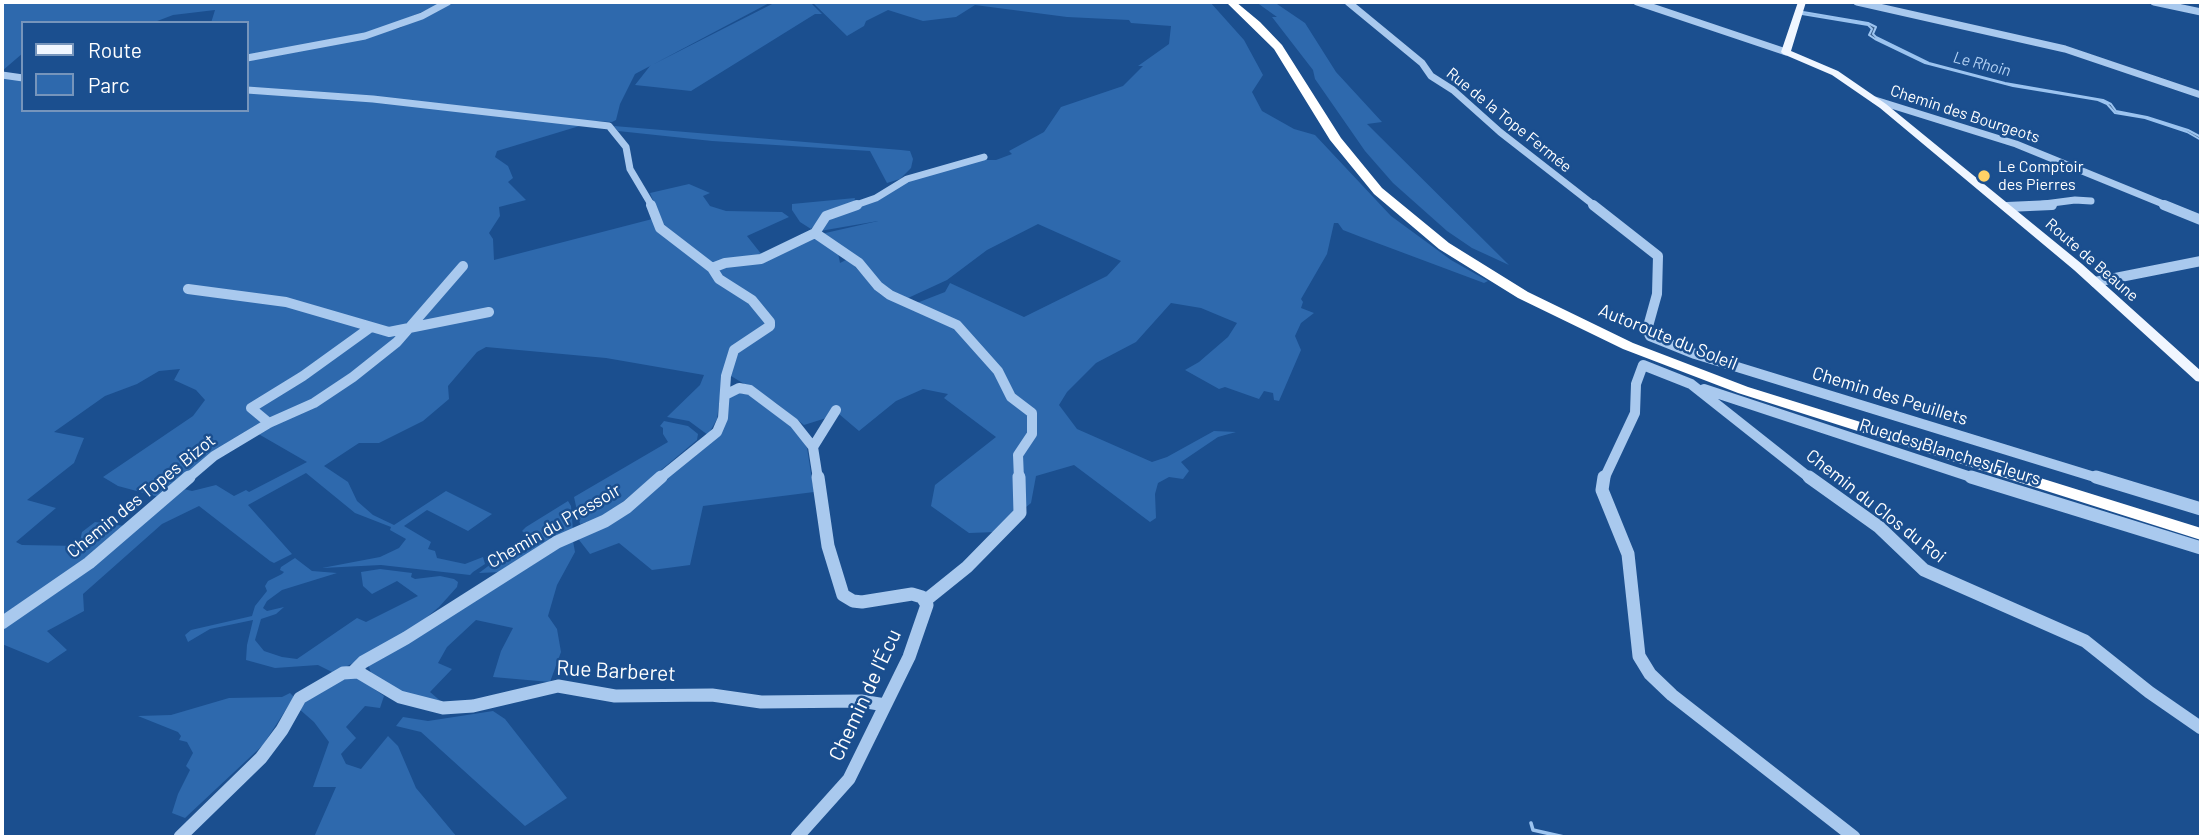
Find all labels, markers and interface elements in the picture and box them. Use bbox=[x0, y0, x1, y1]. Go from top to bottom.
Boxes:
legend bbox=[21, 21, 248, 112]
text: Route bbox=[88, 37, 142, 62]
water label: Le Rhoin bbox=[1951, 48, 2013, 80]
street label: Rue de la Tope Fermée bbox=[1442, 64, 1576, 176]
text: Parc bbox=[88, 72, 130, 97]
street label: Chemin des Bourgeots bbox=[1888, 81, 2042, 147]
place label: Le Comptoir des Pierres bbox=[1998, 157, 2084, 195]
marker: Le Comptoir des Pierres bbox=[1976, 168, 1992, 184]
street label: Route de Beaune bbox=[2042, 214, 2142, 306]
street label: Autoroute du Soleil bbox=[1595, 299, 1741, 375]
street label: Chemin des Peuillets bbox=[1810, 362, 1970, 430]
street label: Rue des Blanches Fleurs bbox=[1856, 414, 2044, 490]
street label: Chemin des Topes Bizot bbox=[62, 429, 220, 563]
street label: Chemin du Clos du Roi bbox=[1802, 445, 1950, 567]
street label: Chemin du Pressoir bbox=[483, 479, 625, 573]
street label: Chemin de l'Écu bbox=[823, 625, 907, 765]
street label: Rue Barberet bbox=[556, 655, 676, 687]

